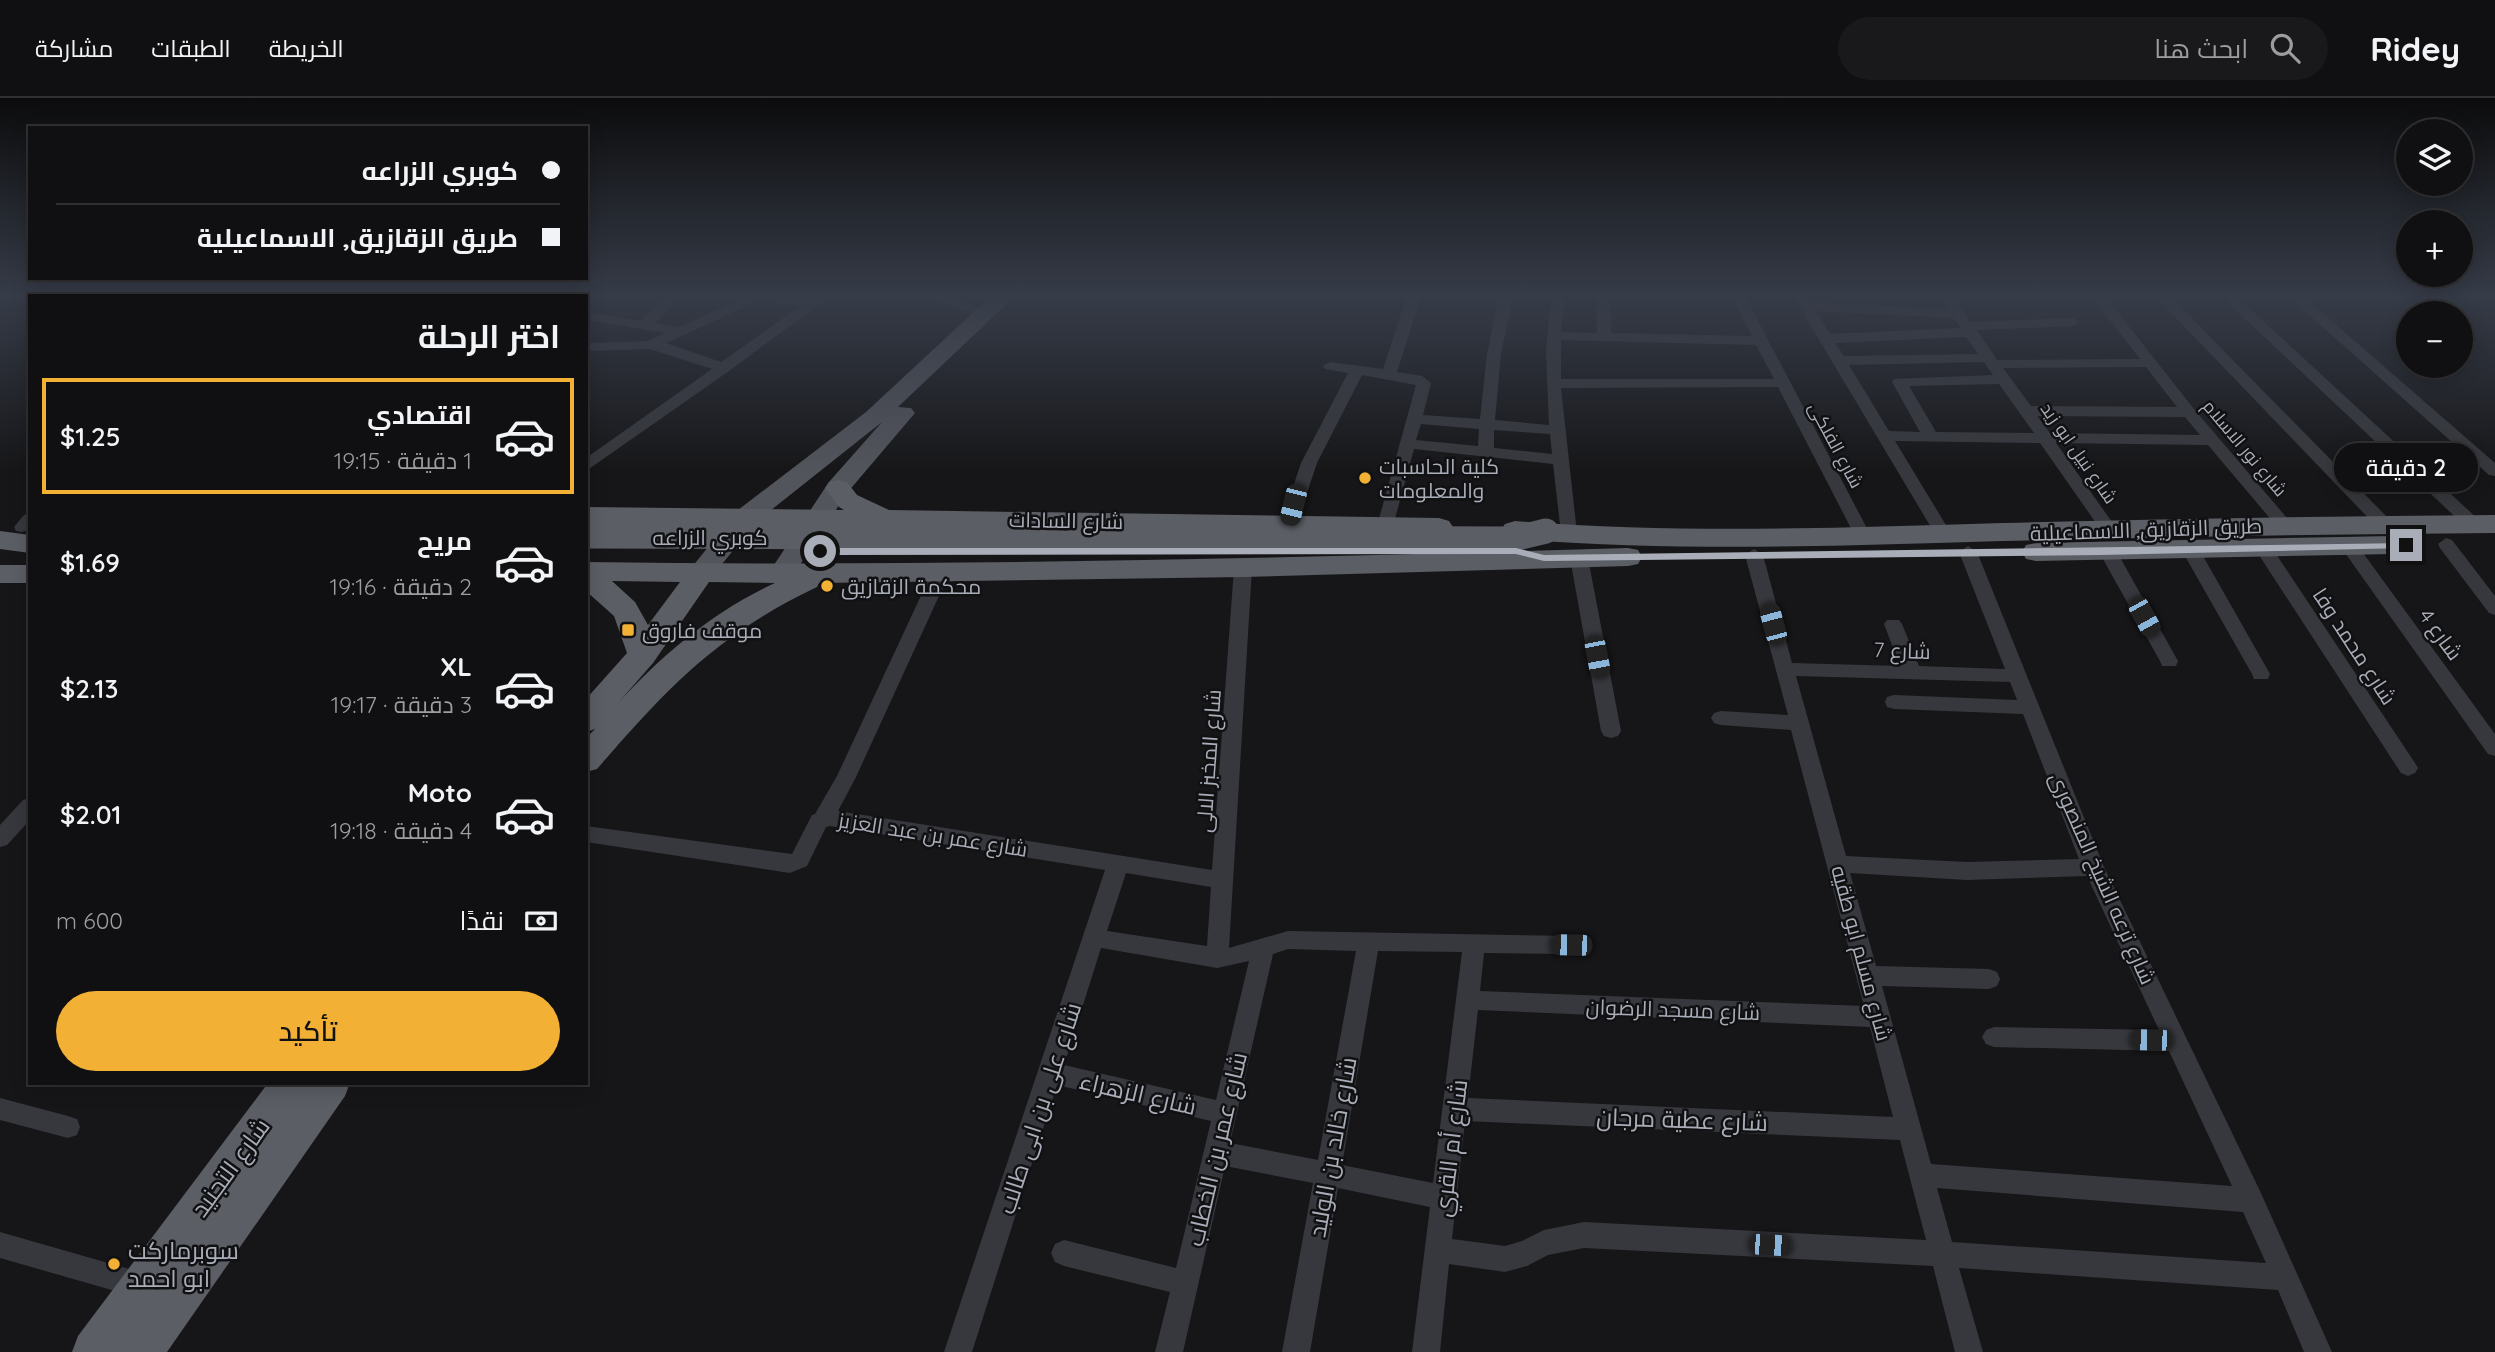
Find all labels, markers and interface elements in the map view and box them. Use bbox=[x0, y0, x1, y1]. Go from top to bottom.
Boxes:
search box bbox=[1838, 17, 2328, 80]
text: Ridey bbox=[2370, 28, 2460, 69]
icon: search bbox=[2266, 29, 2304, 67]
text: ابحث هنا bbox=[2154, 32, 2248, 65]
text: مشاركة bbox=[35, 33, 113, 63]
text: الطبقات bbox=[151, 33, 231, 63]
text: الخريطة bbox=[269, 33, 344, 63]
map controls bbox=[2396, 119, 2473, 378]
button: layers bbox=[2396, 119, 2473, 196]
text: كوبري الزراعه bbox=[362, 154, 518, 187]
button: + bbox=[2396, 210, 2473, 287]
text: طريق الزقازيق, الاسماعيلية bbox=[197, 221, 518, 254]
button: − bbox=[2396, 301, 2473, 378]
text: اختر الرحلة bbox=[418, 316, 560, 356]
street label: شارع نور الاسلام bbox=[2197, 395, 2292, 502]
text: اقتصادي bbox=[367, 398, 472, 431]
street label: شارع الفلكى bbox=[1803, 398, 1868, 493]
street label: شارع نبيل ابو زيد bbox=[2035, 398, 2122, 509]
icon: car bbox=[493, 405, 556, 468]
text: $1.25 bbox=[60, 420, 120, 453]
callout: 2 دقيقة bbox=[2334, 444, 2478, 492]
text: 1 دقيقة · 19:15 bbox=[334, 446, 472, 475]
place label: كلية الحاسبات والمعلومات bbox=[1379, 453, 1499, 503]
text: 2 دقيقة bbox=[2366, 453, 2446, 482]
marker: كلية الحاسبات والمعلومات bbox=[1357, 470, 1373, 486]
car bbox=[1278, 482, 1309, 528]
street label: شارع السادات bbox=[1009, 506, 1123, 536]
street label: طريق الزقازيق, الاسماعيلية bbox=[2030, 512, 2262, 547]
text: مريح bbox=[417, 524, 472, 557]
street label: كوبري الزراعه bbox=[652, 524, 768, 554]
route end bbox=[2390, 529, 2422, 561]
icon: car bbox=[493, 531, 556, 594]
route start bbox=[804, 535, 836, 567]
text: $1.69 bbox=[60, 546, 120, 579]
text: 2 دقيقة · 19:16 bbox=[330, 572, 472, 601]
place label: محكمة الزقازيق bbox=[841, 573, 981, 600]
marker: محكمة الزقازيق bbox=[819, 578, 835, 594]
street label: شارع محمد وفا bbox=[2306, 583, 2402, 710]
car bbox=[2125, 594, 2164, 640]
car bbox=[1758, 601, 1789, 647]
street label: شارع 4 bbox=[2412, 603, 2468, 666]
place label: موقف فاروق bbox=[642, 617, 762, 644]
marker: موقف فاروق bbox=[620, 622, 636, 638]
car bbox=[1583, 634, 1612, 680]
street label: شارع 7 bbox=[1873, 636, 1931, 666]
text: XL bbox=[440, 650, 472, 683]
icon: car bbox=[493, 657, 556, 720]
text: $2.13 bbox=[60, 672, 118, 705]
street label: شارع المخبز الالى bbox=[1190, 689, 1228, 834]
text: 3 دقيقة · 19:17 bbox=[331, 690, 472, 719]
street label: شارع ترعه الشيخ المنصورى bbox=[2043, 768, 2162, 989]
text: Moto bbox=[408, 776, 472, 809]
icon: car bbox=[493, 783, 556, 846]
text: $2.01 bbox=[60, 798, 122, 831]
street label: شارع عمر بن عبد العزيز bbox=[835, 806, 1030, 864]
text: 4 دقيقة · 19:18 bbox=[330, 816, 472, 845]
street label: شارع مسلم ابو طقيه bbox=[1824, 862, 1898, 1044]
icon: cash bbox=[522, 902, 560, 940]
text: نقدًا bbox=[460, 904, 504, 937]
text: 600 m bbox=[56, 906, 123, 935]
car bbox=[1550, 934, 1593, 956]
button: تأكيد bbox=[56, 991, 560, 1071]
street label: شارع مسجد الرضوان bbox=[1585, 993, 1761, 1027]
street label: شارع على بن ابى طالب bbox=[991, 998, 1089, 1218]
car bbox=[2130, 1029, 2173, 1051]
street label: شارع عمر بن الخطاب bbox=[1179, 1049, 1255, 1250]
street label: شارع خالد بن الوليد bbox=[1301, 1054, 1365, 1240]
street label: شارع الزهراء bbox=[1076, 1065, 1199, 1123]
street label: شارع أم القري bbox=[1427, 1078, 1477, 1219]
street label: شارع عطية مرجان bbox=[1596, 1101, 1768, 1139]
street label: شارع التجنيد bbox=[184, 1112, 277, 1223]
car bbox=[1749, 1233, 1792, 1257]
place label: سوبرماركت ابو احمد bbox=[128, 1235, 239, 1293]
marker: سوبرماركت ابو احمد bbox=[106, 1256, 122, 1272]

